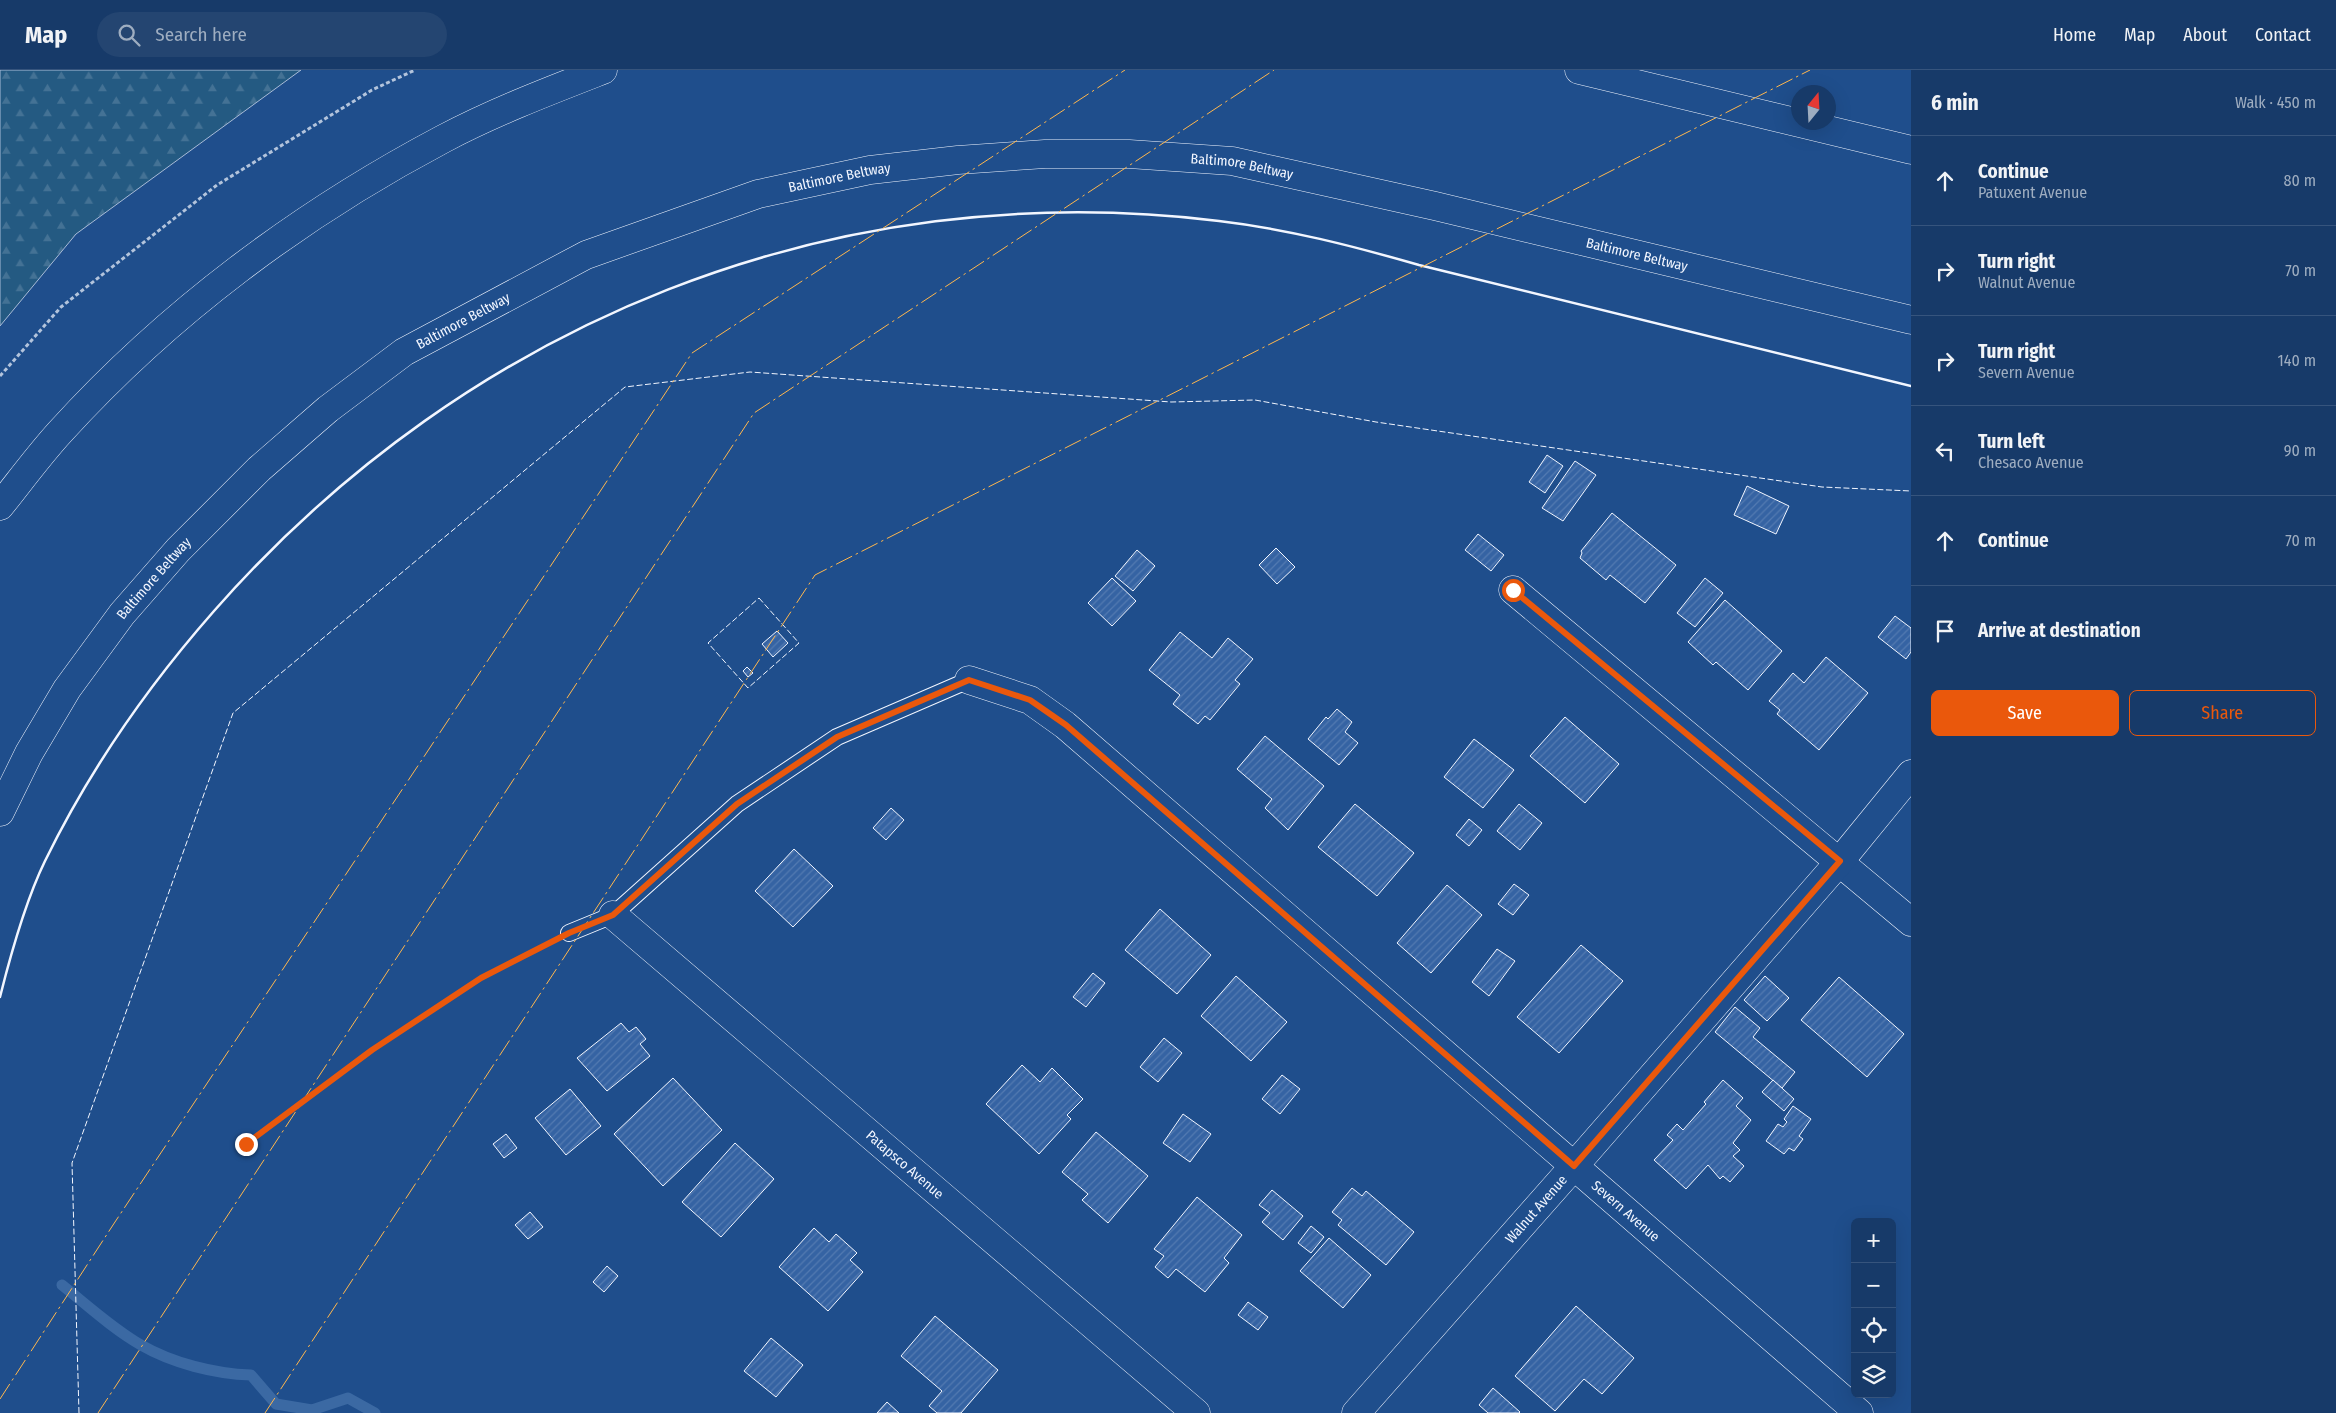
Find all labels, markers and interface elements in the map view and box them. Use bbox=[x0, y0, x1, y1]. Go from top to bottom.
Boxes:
search box bbox=[97, 12, 447, 57]
text: Map bbox=[25, 21, 67, 49]
icon: search bbox=[115, 21, 143, 49]
text: Search here bbox=[155, 23, 247, 46]
text: Home bbox=[2053, 24, 2096, 46]
text: Map bbox=[2124, 24, 2155, 46]
text: About bbox=[2183, 24, 2227, 46]
text: Contact bbox=[2255, 24, 2311, 46]
north arrow bbox=[1791, 85, 1836, 130]
text: 6 min bbox=[1931, 90, 1979, 116]
text: Walk · 450 m bbox=[2235, 93, 2316, 112]
street label: Baltimore Beltway bbox=[1190, 150, 1296, 183]
street label: Baltimore Beltway bbox=[787, 159, 892, 196]
text: Continue bbox=[1978, 160, 2049, 183]
icon: ahead bbox=[1931, 167, 1959, 195]
text: 80 m bbox=[2284, 171, 2316, 190]
text: Patuxent Avenue bbox=[1978, 183, 2087, 202]
street label: Baltimore Beltway bbox=[1584, 234, 1690, 275]
text: Turn right bbox=[1978, 250, 2055, 273]
icon: right bbox=[1931, 257, 1959, 285]
text: 70 m bbox=[2285, 261, 2316, 280]
text: Walnut Avenue bbox=[1978, 273, 2075, 292]
street label: Baltimore Beltway bbox=[413, 288, 513, 353]
text: Turn right bbox=[1978, 340, 2055, 363]
icon: right bbox=[1931, 347, 1959, 375]
text: 140 m bbox=[2278, 351, 2316, 370]
text: Severn Avenue bbox=[1978, 363, 2075, 382]
text: Turn left bbox=[1978, 430, 2045, 453]
icon: left bbox=[1931, 437, 1959, 465]
text: 90 m bbox=[2284, 441, 2316, 460]
text: Chesaco Avenue bbox=[1978, 453, 2084, 472]
icon: ahead bbox=[1931, 527, 1959, 555]
text: Continue bbox=[1978, 529, 2049, 552]
text: 70 m bbox=[2285, 531, 2316, 550]
street label: Baltimore Beltway bbox=[113, 533, 195, 622]
route start bbox=[1502, 579, 1525, 602]
icon: arrive bbox=[1931, 617, 1959, 645]
text: Arrive at destination bbox=[1978, 619, 2141, 642]
button: Save bbox=[1931, 690, 2119, 736]
button: Share bbox=[2129, 690, 2316, 736]
street label: Patapsco Avenue bbox=[863, 1127, 947, 1202]
route end bbox=[235, 1133, 258, 1156]
street label: Walnut Avenue bbox=[1501, 1171, 1571, 1247]
street label: Severn Avenue bbox=[1588, 1177, 1663, 1245]
map controls bbox=[1851, 1218, 1896, 1398]
button: + bbox=[1851, 1218, 1896, 1263]
button: − bbox=[1851, 1263, 1896, 1308]
button: locate bbox=[1851, 1308, 1896, 1353]
button: layers bbox=[1851, 1353, 1896, 1398]

